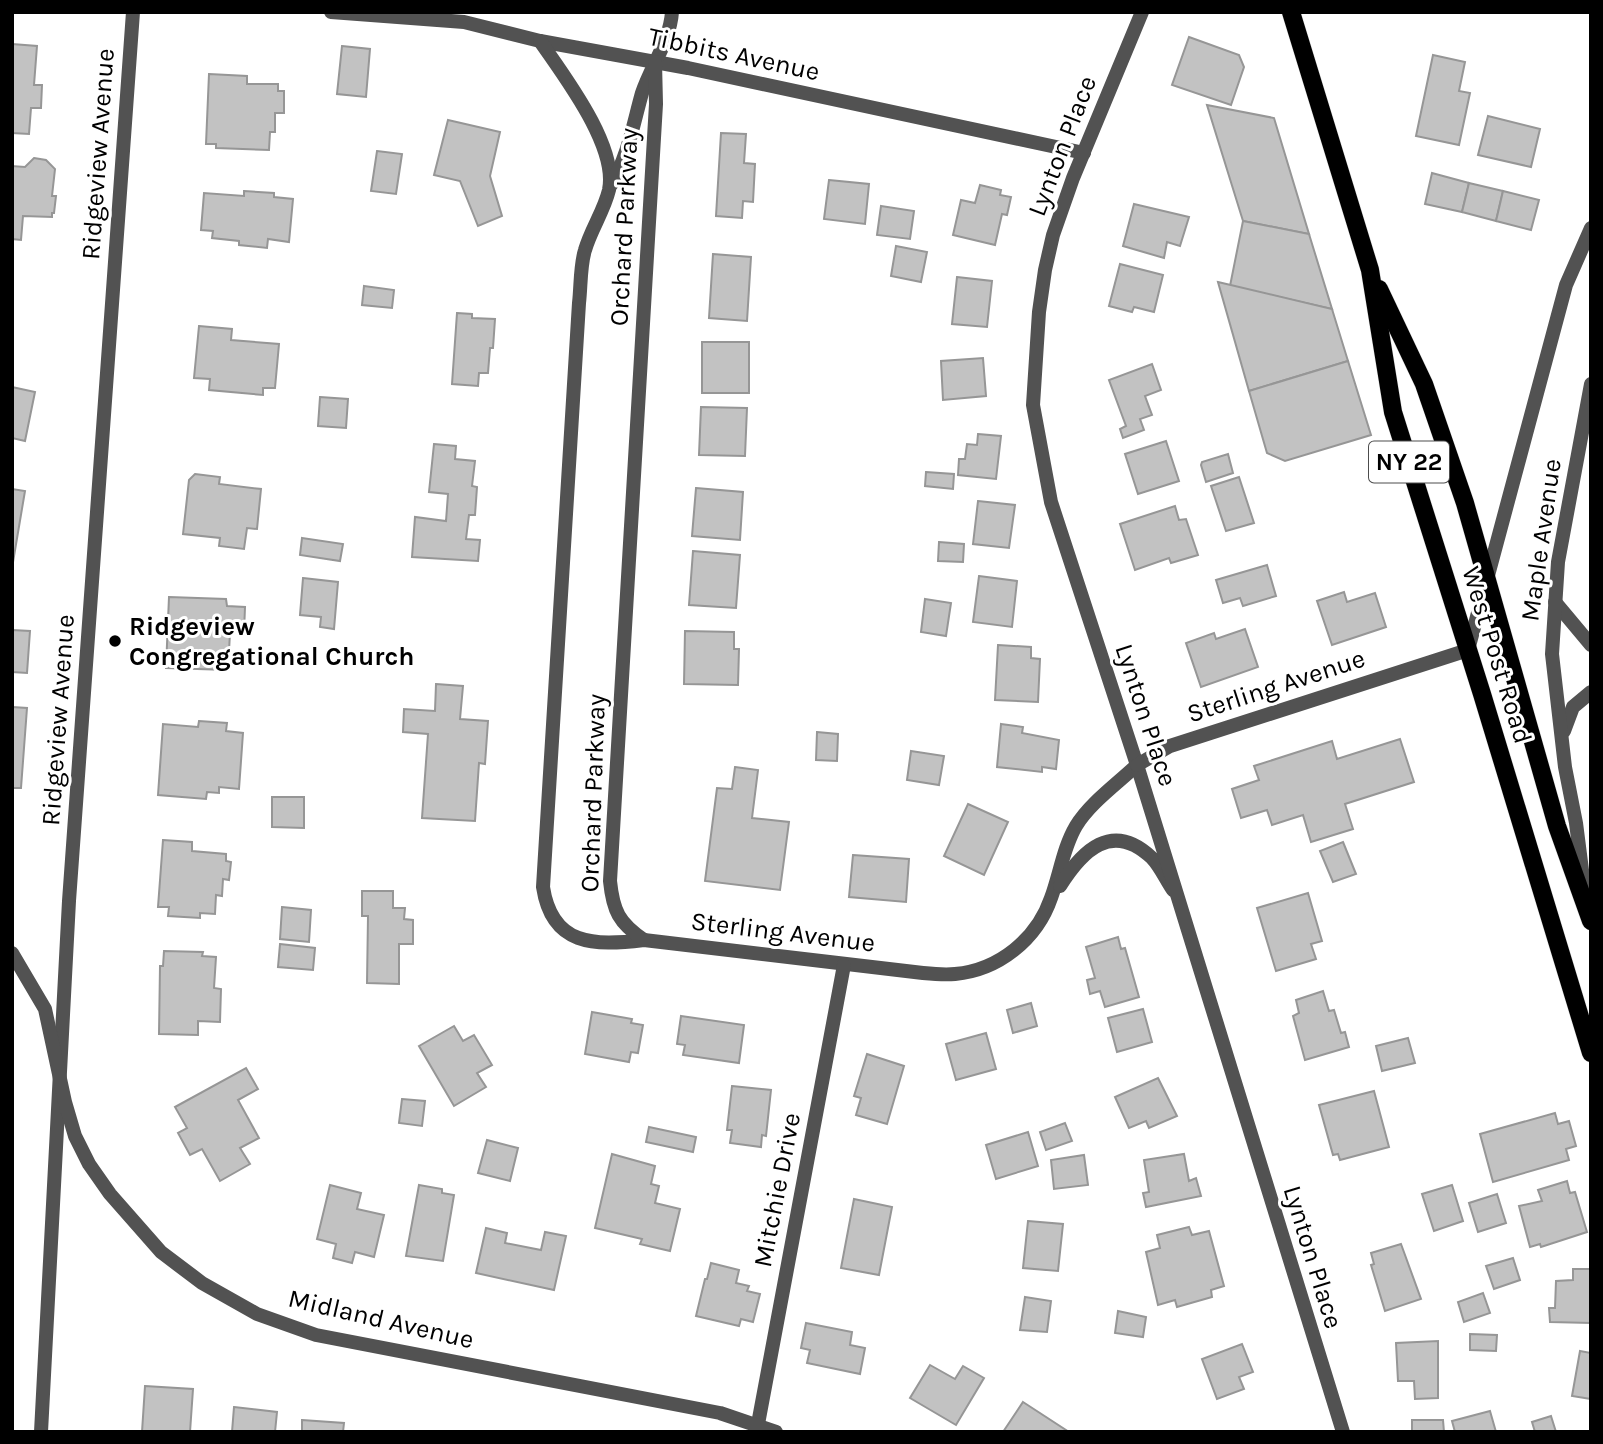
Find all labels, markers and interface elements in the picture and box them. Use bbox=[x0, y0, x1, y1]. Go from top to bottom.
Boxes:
street label: Tibbits Avenue bbox=[645, 21, 823, 87]
street label: Ridgeview Avenue bbox=[75, 47, 121, 261]
street label: Lynton Place bbox=[1021, 71, 1103, 221]
street label: Orchard Parkway bbox=[603, 127, 645, 327]
road number: NY 22 bbox=[1369, 442, 1449, 482]
street label: Maple Avenue bbox=[1514, 457, 1568, 623]
street label: West Post Road bbox=[1455, 563, 1539, 747]
place label: Ridgeview Congregational Church bbox=[129, 611, 414, 672]
street label: Ridgeview Avenue bbox=[35, 613, 81, 827]
marker: Ridgeview Congregational Church bbox=[107, 633, 123, 649]
street label: Lynton Place bbox=[1108, 640, 1184, 790]
street label: Sterling Avenue bbox=[1183, 643, 1369, 729]
street label: Orchard Parkway bbox=[574, 693, 612, 893]
street label: Sterling Avenue bbox=[689, 905, 877, 959]
street label: Mitchie Drive bbox=[747, 1110, 807, 1270]
street label: Lynton Place bbox=[1277, 1182, 1349, 1332]
street label: Midland Avenue bbox=[285, 1283, 477, 1355]

